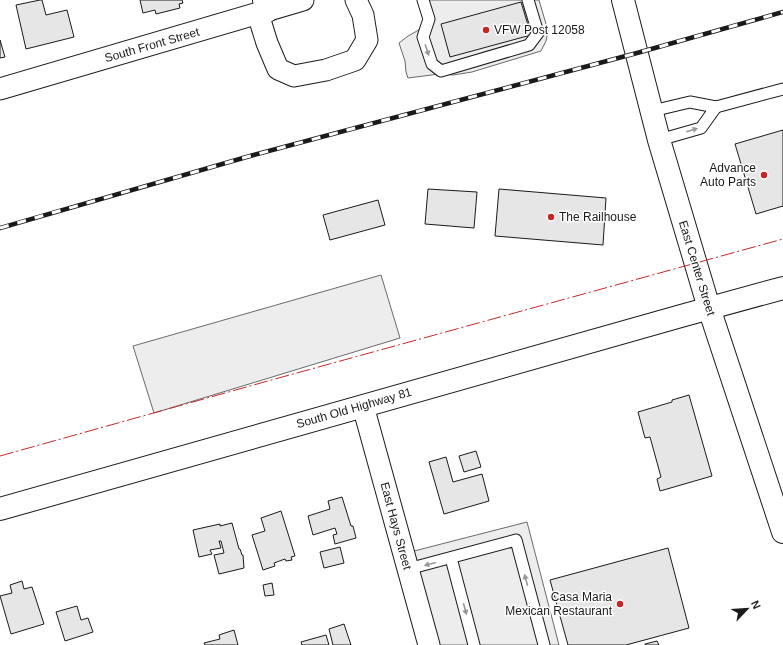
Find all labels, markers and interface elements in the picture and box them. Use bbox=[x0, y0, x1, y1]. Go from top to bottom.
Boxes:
place label: VFW Post 12058 bbox=[494, 23, 585, 37]
street label: South Front Street bbox=[103, 25, 202, 65]
marker: VFW Post 12058 bbox=[481, 25, 491, 35]
one-way arrow bbox=[424, 45, 430, 57]
one-way arrow bbox=[687, 127, 699, 133]
place label: Advance Auto Parts bbox=[700, 161, 756, 189]
marker: Advance Auto Parts bbox=[759, 170, 769, 180]
place label: The Railhouse bbox=[559, 210, 637, 224]
marker: The Railhouse bbox=[546, 212, 556, 222]
street label: East Center Street bbox=[676, 219, 718, 318]
street label: South Old Highway 81 bbox=[295, 385, 414, 431]
street label: East Hays Street bbox=[378, 481, 415, 572]
one-way arrow bbox=[424, 561, 436, 567]
one-way arrow bbox=[523, 574, 529, 587]
north arrow bbox=[727, 589, 767, 629]
place label: Casa Maria Mexican Restaurant bbox=[505, 590, 613, 618]
marker: Casa Maria Mexican Restaurant bbox=[615, 599, 625, 609]
text: N bbox=[749, 599, 763, 611]
one-way arrow bbox=[462, 603, 468, 615]

